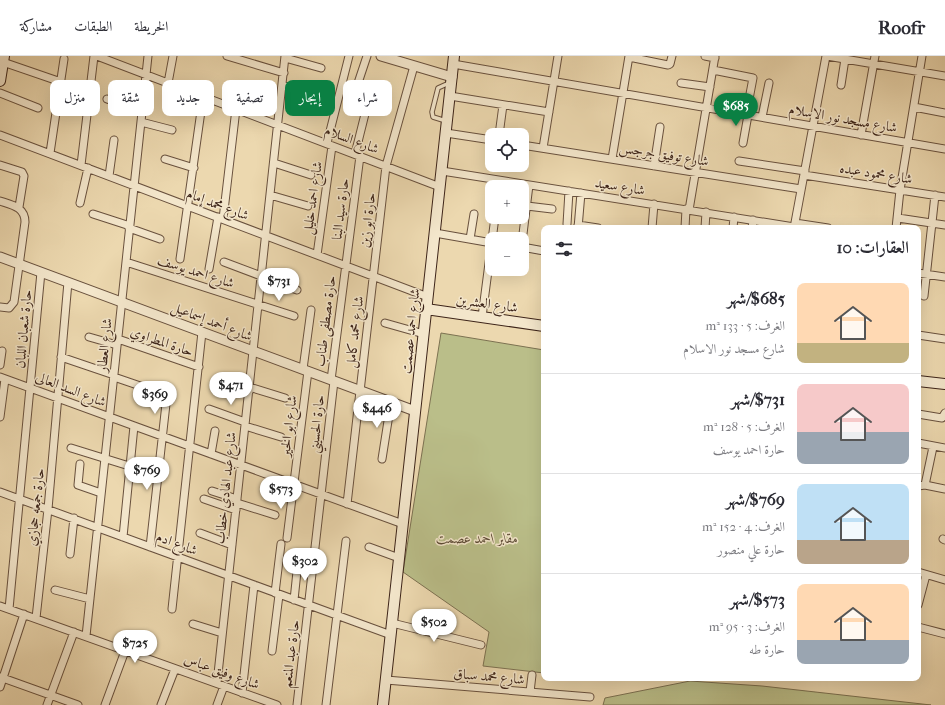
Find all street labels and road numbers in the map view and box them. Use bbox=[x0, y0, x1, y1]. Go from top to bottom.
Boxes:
street label: شارع مسجد نور الاسلام bbox=[787, 101, 899, 140]
street label: شارع السلام bbox=[321, 121, 381, 161]
street label: شارع توفيق جرجس bbox=[617, 139, 710, 173]
street label: شارع محمود عبده bbox=[838, 159, 914, 191]
street label: شارع احمد خليل bbox=[299, 160, 329, 236]
street label: شارع سعيد bbox=[593, 174, 646, 202]
street label: حارة سيد البنا bbox=[328, 177, 353, 241]
street label: شارع محمد إمام bbox=[183, 185, 251, 228]
street label: حارة ابو زين bbox=[356, 191, 379, 249]
street label: شارع احمد يوسف bbox=[154, 251, 236, 295]
street label: حارة مصطفى طناب bbox=[311, 274, 342, 368]
street label: شارع احمد عصمت bbox=[398, 287, 426, 375]
street label: حارة شعبان اللبان bbox=[12, 289, 35, 369]
street label: شارع العشرين bbox=[455, 291, 519, 319]
street label: شارع محمد كامل bbox=[342, 295, 370, 369]
street label: شارع أحمد إسماعيل bbox=[168, 296, 256, 348]
street label: شارع العطار bbox=[93, 317, 119, 375]
street label: حارة المطراوي bbox=[127, 323, 195, 363]
street label: شارع السد العالى bbox=[32, 368, 109, 414]
street label: شارع ابو الخير bbox=[276, 394, 304, 460]
street label: حارة الحسيني bbox=[305, 394, 332, 455]
street label: شارع عبد الهادي خطاب bbox=[211, 431, 243, 545]
street label: حارة جمعه حجازي bbox=[23, 467, 51, 547]
street label: شارع ادم bbox=[152, 528, 200, 563]
street label: حارة عبد المنعم bbox=[278, 619, 308, 690]
street label: شارع وفيق عباس bbox=[181, 650, 262, 696]
street label: شارع محمد سباق bbox=[452, 665, 525, 691]

